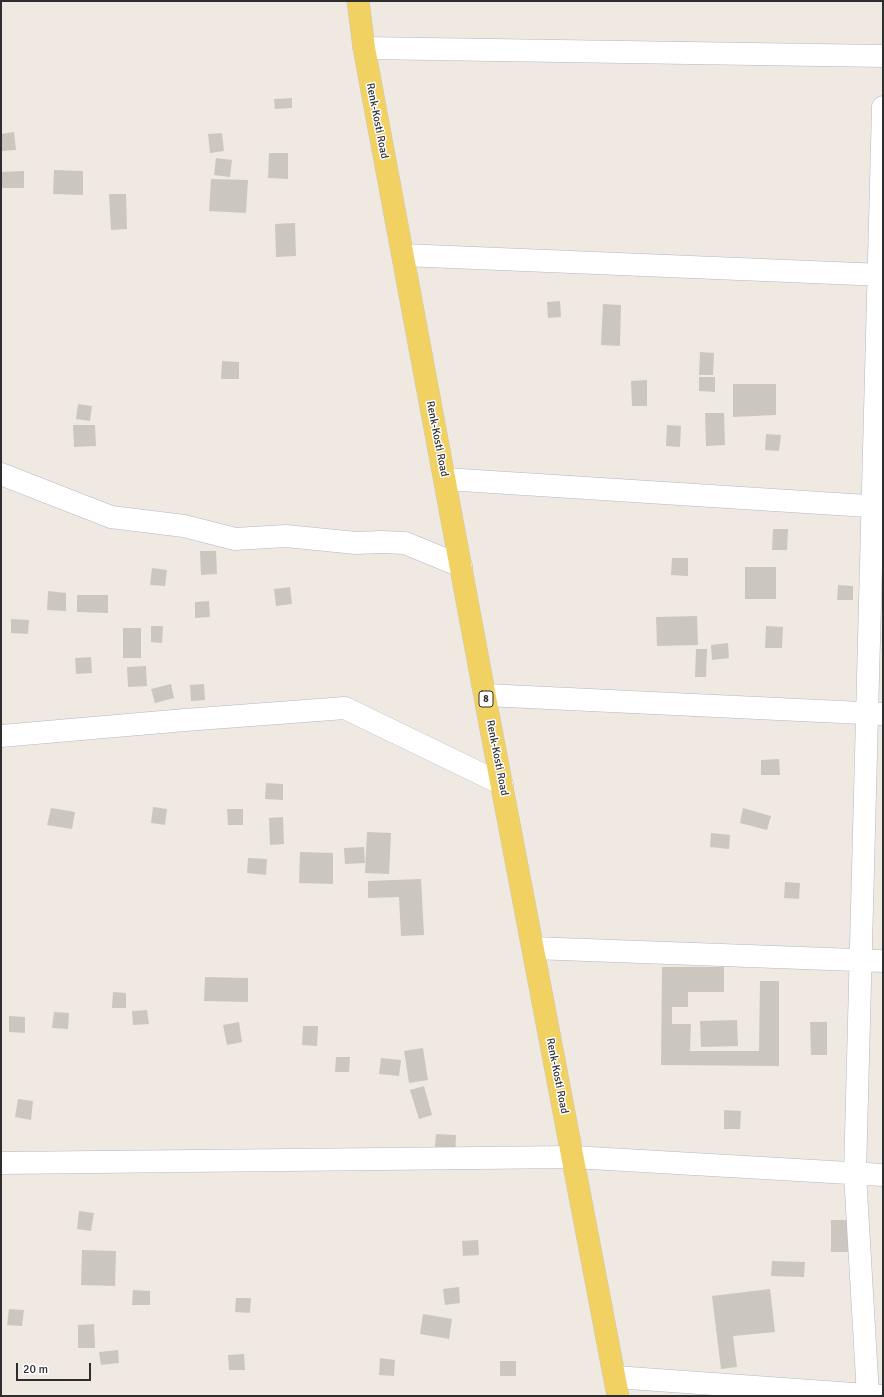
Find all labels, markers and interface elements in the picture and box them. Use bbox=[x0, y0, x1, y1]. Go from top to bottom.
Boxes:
street label: Renk-Kosti Road bbox=[363, 82, 391, 160]
street label: Renk-Kosti Road bbox=[423, 400, 451, 478]
road number: 8 bbox=[479, 691, 493, 707]
street label: Renk-Kosti Road bbox=[483, 719, 511, 797]
street label: Renk-Kosti Road bbox=[543, 1037, 571, 1115]
scale bar bbox=[18, 1355, 93, 1381]
text: 20 m bbox=[23, 1362, 48, 1377]

